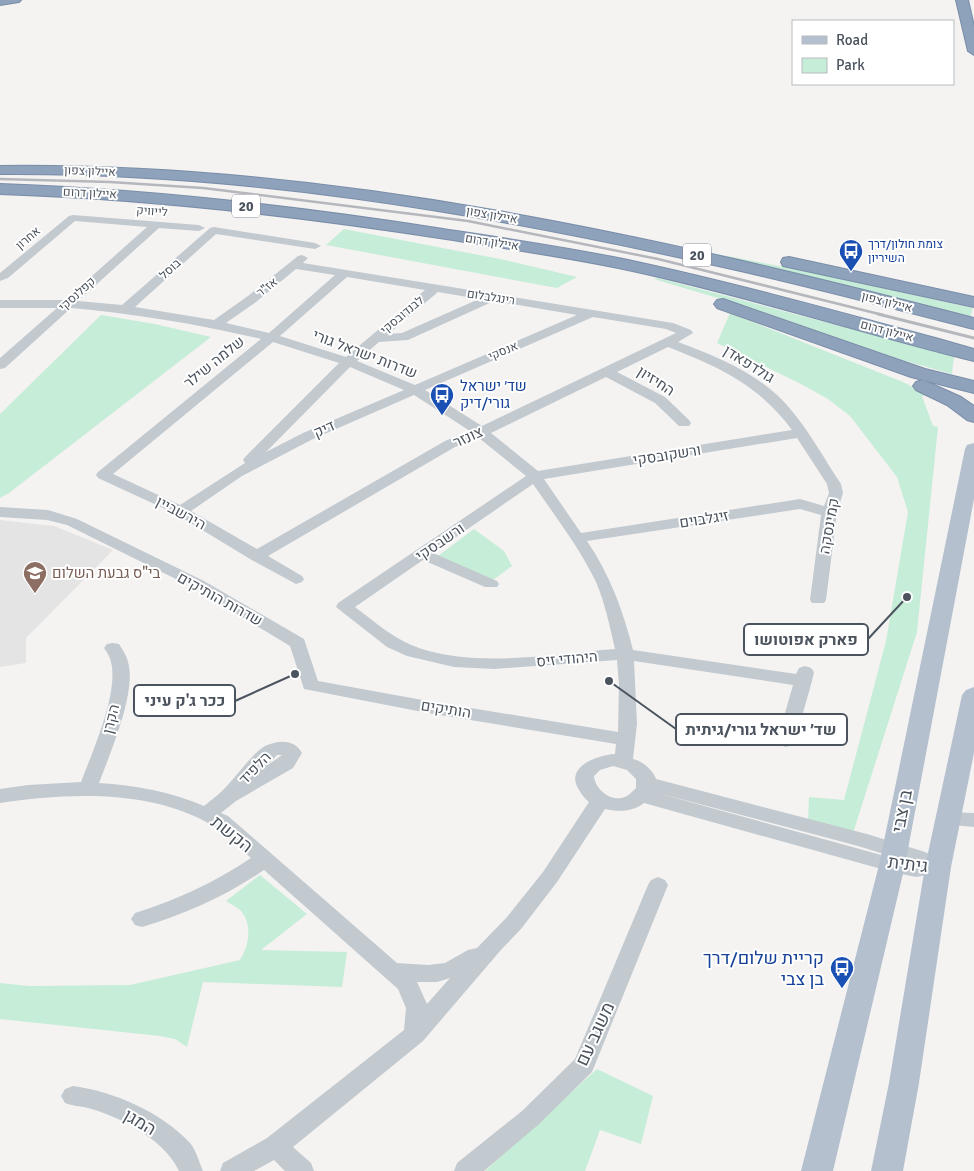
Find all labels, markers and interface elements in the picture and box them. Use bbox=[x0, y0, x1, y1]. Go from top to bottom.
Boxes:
legend bbox=[792, 20, 954, 85]
text: Road bbox=[836, 31, 868, 49]
text: Park bbox=[836, 56, 865, 74]
street label: איילון צפון bbox=[64, 163, 116, 180]
street label: איילון דרום bbox=[63, 185, 118, 202]
road number: 20 bbox=[232, 195, 260, 218]
street label: לייוויק bbox=[136, 203, 168, 220]
street label: איילון צפון bbox=[465, 204, 519, 227]
street label: אחרון bbox=[13, 223, 44, 253]
street label: איילון דרום bbox=[464, 231, 520, 254]
place label: צומת חולון/דרך השיריון bbox=[868, 237, 943, 266]
bus stop icon: צומת חולון/דרך השיריון bbox=[838, 238, 864, 272]
road number: 20 bbox=[683, 244, 711, 266]
street label: בוסל bbox=[157, 255, 185, 283]
street label: קפלנסקי bbox=[56, 274, 99, 315]
street label: אז"ר bbox=[254, 274, 281, 300]
street label: רינגלבלום bbox=[466, 286, 516, 309]
street label: איילון צפון bbox=[860, 289, 914, 316]
street label: לבנדובסקי bbox=[378, 293, 427, 338]
street label: איילון דרום bbox=[859, 317, 915, 346]
street label: שדרות ישראל גורי bbox=[310, 326, 420, 382]
street label: שלמה שילר bbox=[180, 332, 248, 392]
street label: אנסקי bbox=[486, 338, 521, 364]
street label: גולדפאדן bbox=[720, 341, 778, 387]
street label: החיזיון bbox=[634, 362, 678, 400]
place label: שד׳ ישראל גורי/דיק bbox=[460, 377, 527, 412]
bus stop icon: שד׳ ישראל גורי/דיק bbox=[429, 382, 455, 416]
street label: דיק bbox=[310, 416, 338, 442]
street label: צונזר bbox=[450, 423, 486, 451]
street label: ורשקובסקי bbox=[632, 441, 702, 469]
street label: הירשביין bbox=[153, 492, 209, 534]
street label: קמינסקה bbox=[815, 497, 843, 555]
street label: זיגלבוים bbox=[678, 506, 730, 532]
street label: ורשבסקי bbox=[412, 519, 468, 565]
school or university icon: בי"ס גבעת השלום bbox=[22, 560, 48, 594]
place label: בי"ס גבעת השלום bbox=[52, 564, 161, 582]
street label: שדרות הותיקים bbox=[174, 568, 266, 630]
callout: פארק אפוטושו bbox=[744, 624, 868, 655]
text: פארק אפוטושו bbox=[754, 630, 858, 650]
street label: היהודי זיס bbox=[536, 647, 598, 671]
callout: ככר ג'ק עיני bbox=[134, 685, 235, 716]
text: ככר ג'ק עיני bbox=[145, 691, 225, 711]
street label: הותיקים bbox=[420, 696, 472, 722]
street label: הקרן bbox=[99, 702, 123, 736]
callout: שד׳ ישראל גורי/גיתית bbox=[676, 714, 847, 745]
text: שד׳ ישראל גורי/גיתית bbox=[686, 720, 836, 740]
street label: הלפיד bbox=[235, 748, 275, 788]
street label: בן צבי bbox=[887, 787, 917, 834]
street label: הקשת bbox=[207, 811, 257, 857]
street label: גיתית bbox=[887, 851, 929, 877]
place label: קריית שלום/דרך בן צבי bbox=[703, 947, 825, 990]
bus stop icon: קריית שלום/דרך בן צבי bbox=[829, 955, 855, 989]
street label: משגב עם bbox=[571, 999, 619, 1069]
street label: המגן bbox=[120, 1104, 160, 1140]

